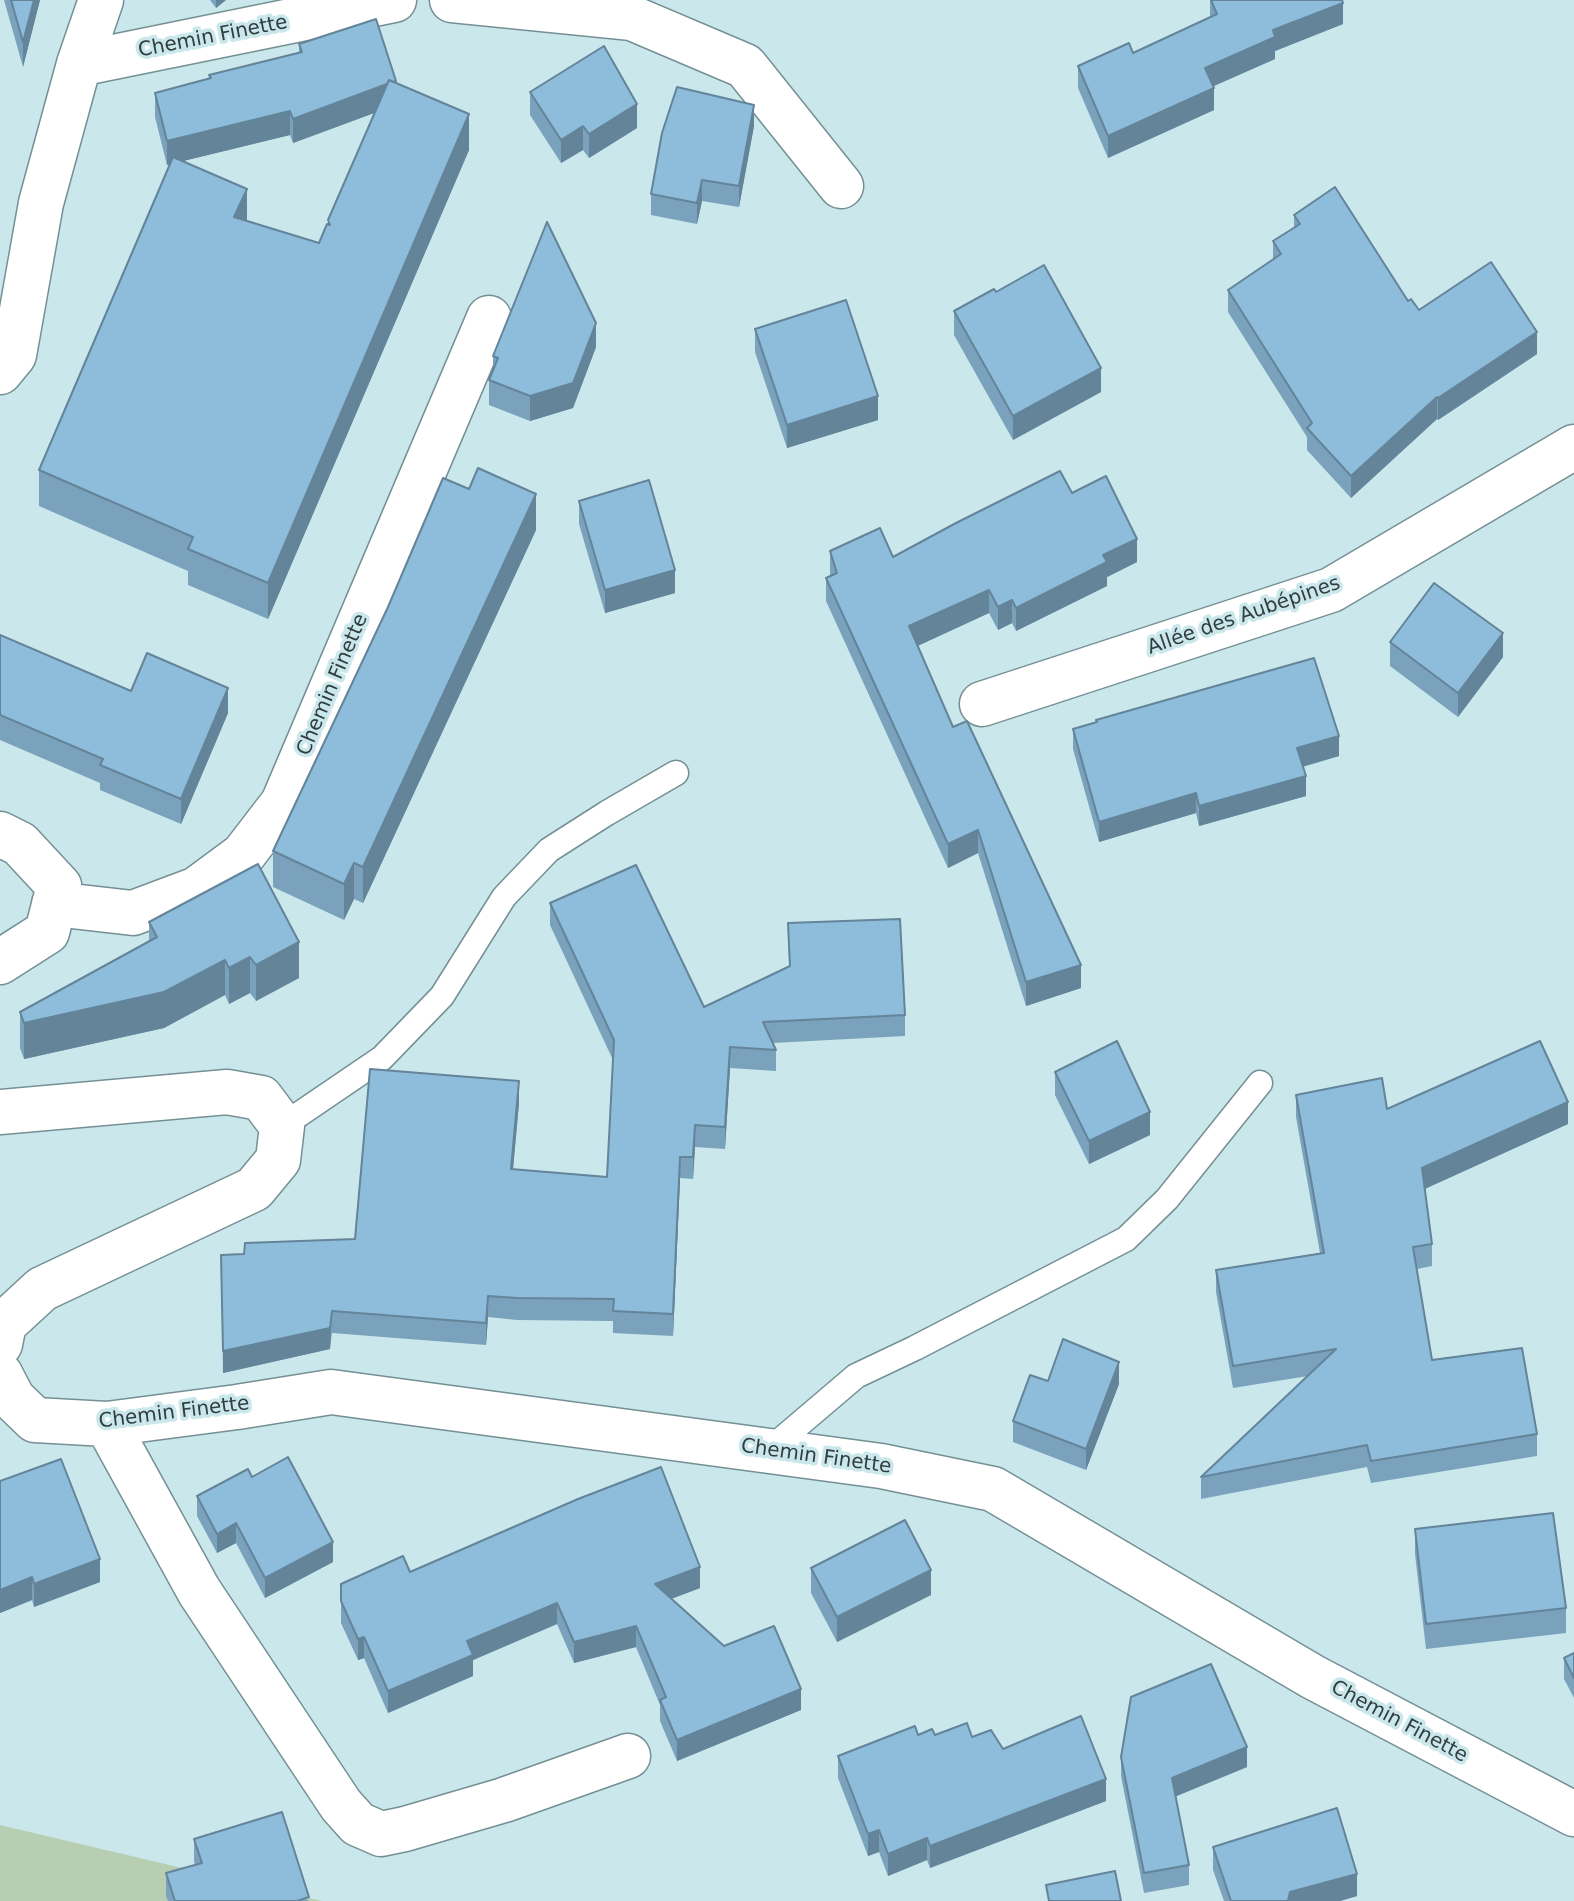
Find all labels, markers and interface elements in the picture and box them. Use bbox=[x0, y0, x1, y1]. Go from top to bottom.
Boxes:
street label: Chemin Finette bbox=[136, 11, 290, 63]
street label: Allée des Aubépines bbox=[1144, 572, 1344, 660]
street label: Chemin Finette bbox=[292, 611, 374, 759]
street label: Chemin Finette bbox=[97, 1392, 251, 1434]
street label: Chemin Finette bbox=[739, 1435, 893, 1479]
street label: Chemin Finette bbox=[1326, 1676, 1472, 1768]

